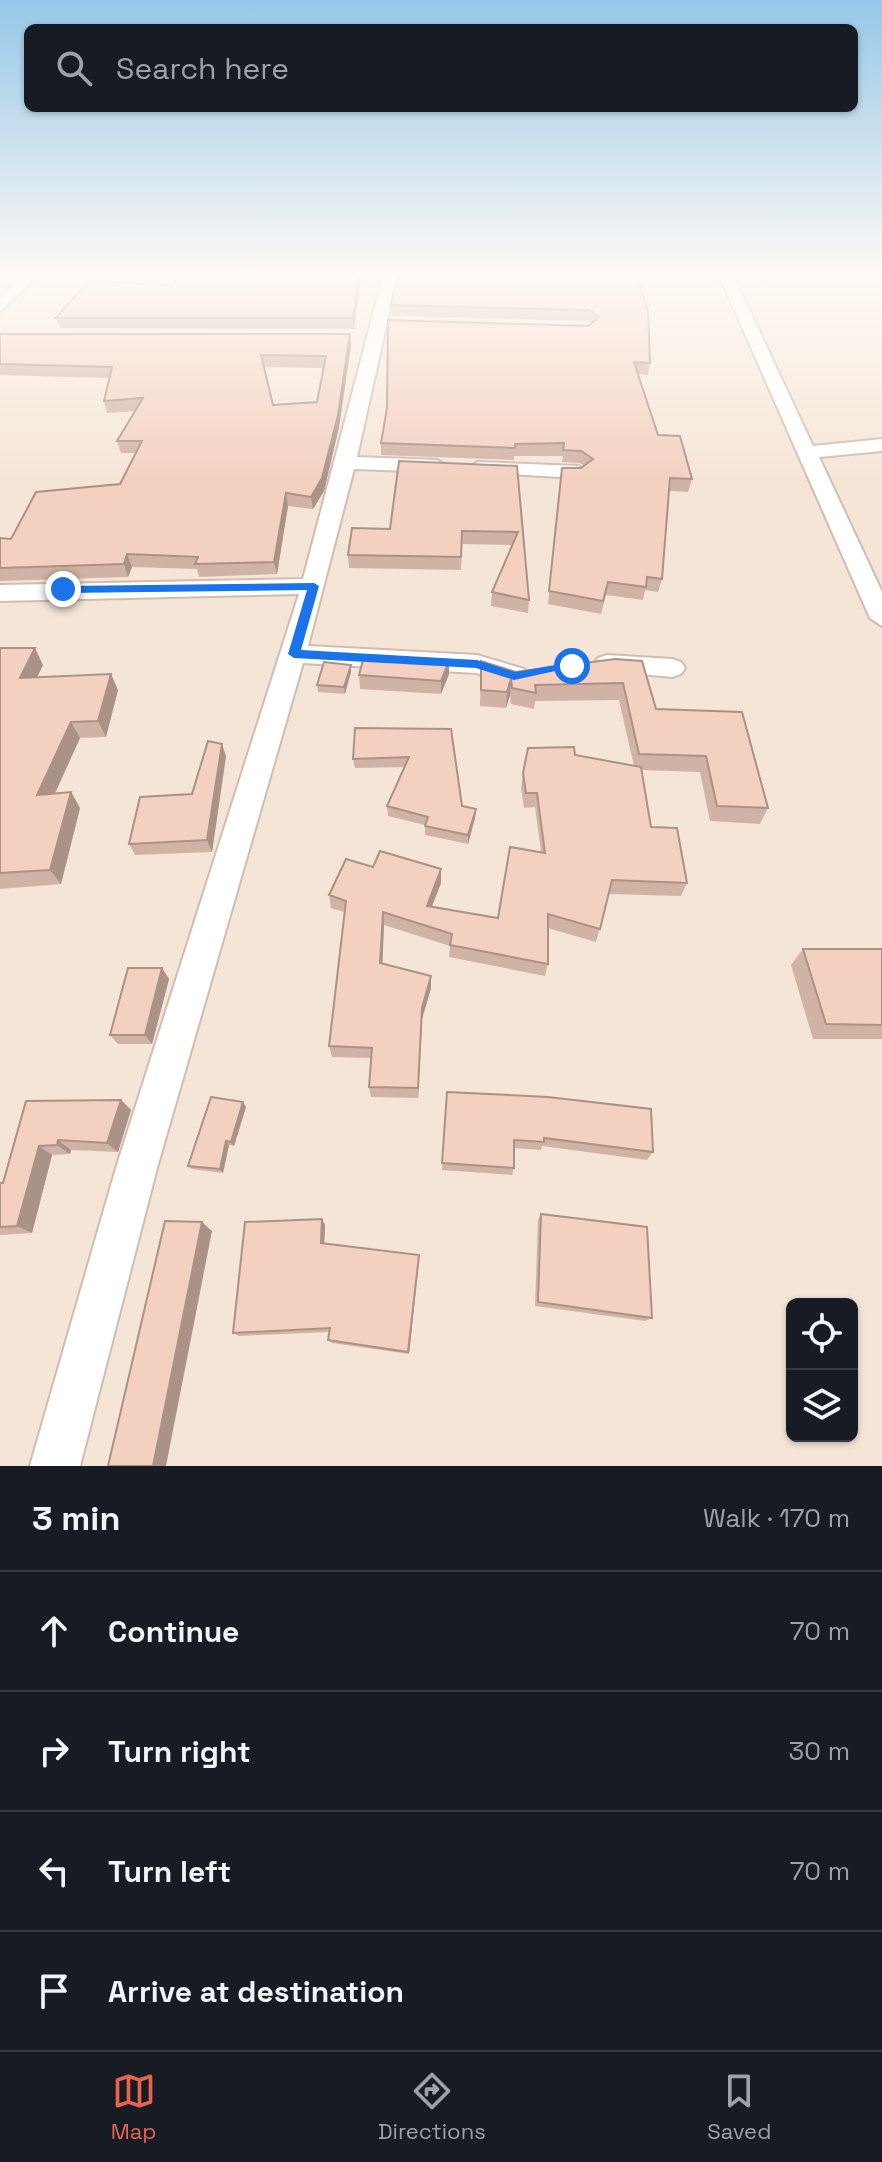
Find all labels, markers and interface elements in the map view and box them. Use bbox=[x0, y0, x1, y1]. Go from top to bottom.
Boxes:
search box bbox=[24, 24, 858, 112]
icon: search bbox=[52, 46, 96, 90]
text: Search here bbox=[116, 49, 289, 88]
route end bbox=[45, 571, 81, 607]
route start bbox=[554, 648, 590, 684]
map controls bbox=[786, 1298, 858, 1442]
button: locate bbox=[786, 1298, 858, 1370]
button: layers bbox=[786, 1370, 858, 1442]
text: 3 min bbox=[32, 1497, 120, 1540]
text: Walk · 170 m bbox=[703, 1501, 850, 1535]
icon: ahead bbox=[32, 1609, 76, 1653]
text: Continue bbox=[108, 1612, 239, 1651]
text: 70 m bbox=[790, 1614, 850, 1648]
icon: right bbox=[32, 1729, 76, 1773]
text: Turn right bbox=[108, 1732, 251, 1771]
text: 30 m bbox=[789, 1734, 850, 1768]
icon: left bbox=[32, 1849, 76, 1893]
text: Turn left bbox=[108, 1852, 231, 1891]
text: 70 m bbox=[790, 1854, 850, 1888]
icon: arrive bbox=[32, 1969, 76, 2013]
text: Arrive at destination bbox=[108, 1972, 404, 2011]
tab: Map bbox=[111, 2069, 157, 2145]
tab: Directions bbox=[378, 2069, 486, 2145]
tab: Saved bbox=[707, 2069, 771, 2145]

